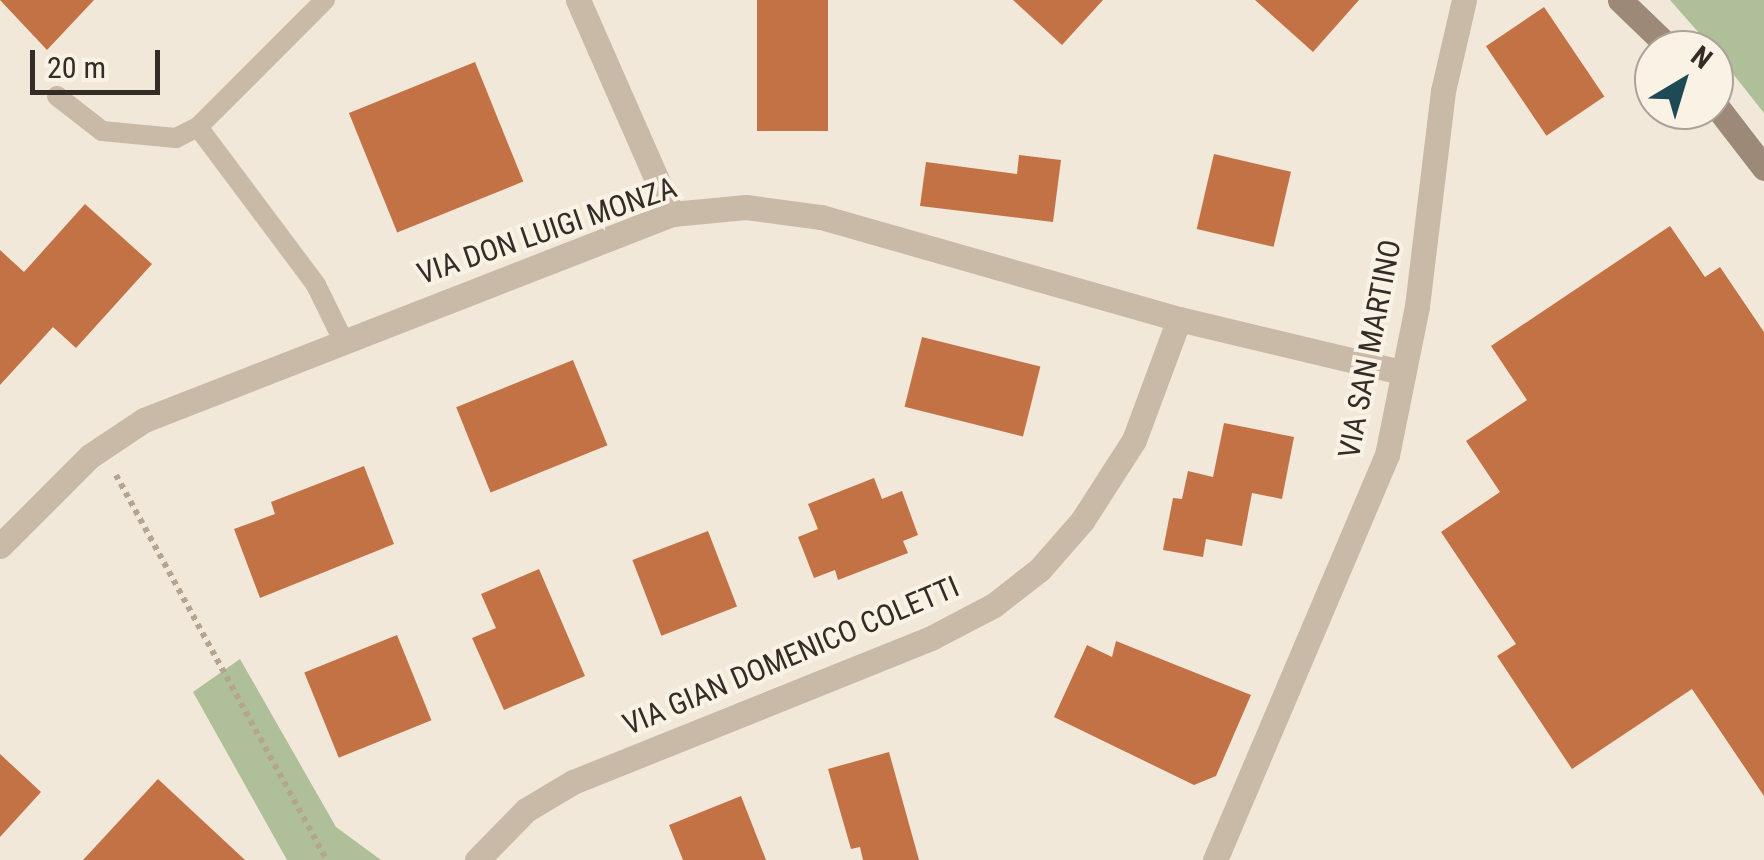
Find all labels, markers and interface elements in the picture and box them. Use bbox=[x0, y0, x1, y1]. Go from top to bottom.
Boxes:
scale bar bbox=[35, 30, 165, 92]
north arrow bbox=[1634, 30, 1734, 130]
text: N bbox=[1685, 39, 1718, 76]
text: 20 m bbox=[47, 50, 106, 85]
street label: VIA DON LUIGI MONZA bbox=[413, 170, 681, 292]
street label: VIA SAN MARTINO bbox=[1331, 237, 1409, 461]
street label: VIA GIAN DOMENICO COLETTI bbox=[618, 569, 964, 743]

